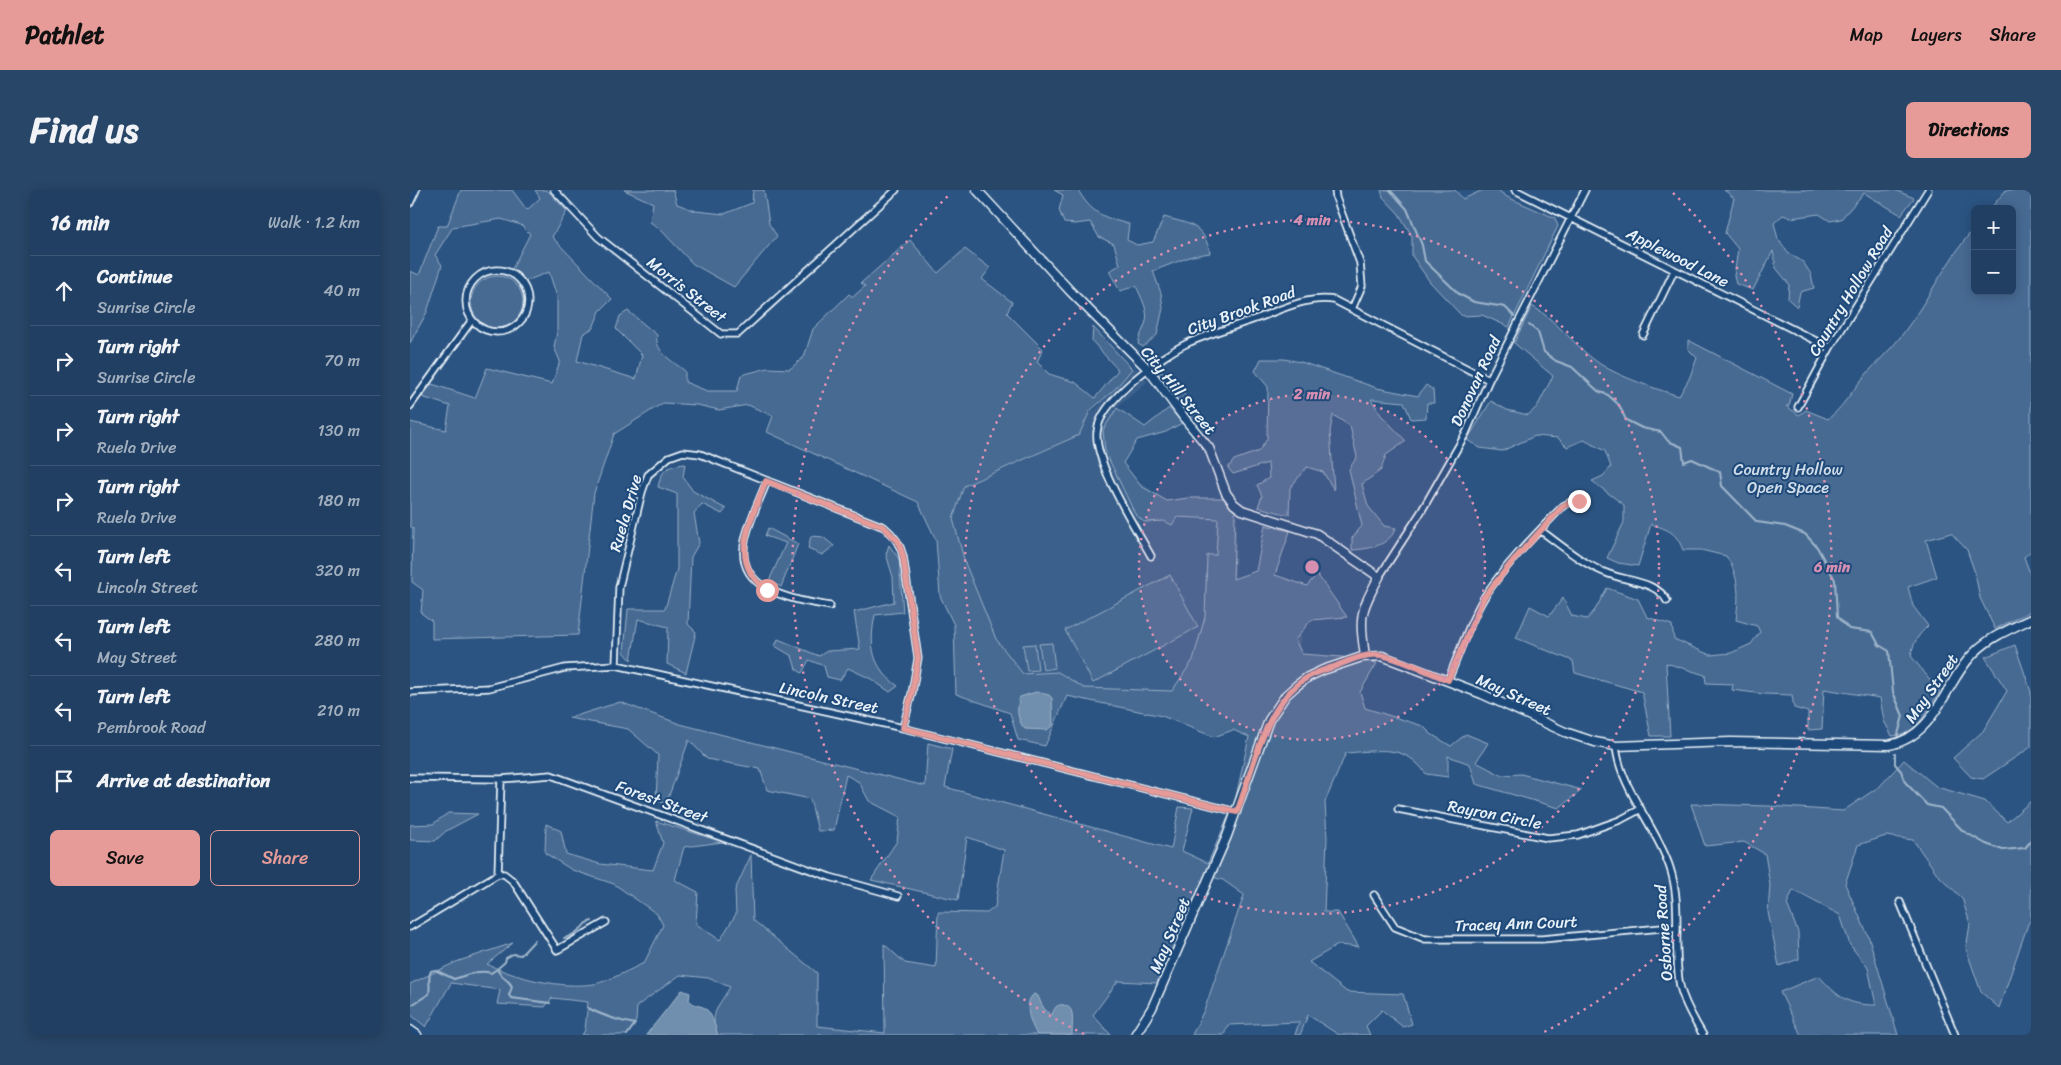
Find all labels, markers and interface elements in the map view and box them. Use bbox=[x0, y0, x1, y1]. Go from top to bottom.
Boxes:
text: Pathlet bbox=[25, 14, 104, 56]
text: Map bbox=[1850, 19, 1883, 51]
text: Layers bbox=[1911, 19, 1962, 51]
text: Share bbox=[1990, 19, 2036, 51]
text: Find us bbox=[30, 99, 138, 161]
button: Directions bbox=[1906, 102, 2031, 158]
text: 16 min bbox=[50, 204, 110, 242]
map controls bbox=[1971, 205, 2016, 295]
button: + bbox=[1971, 205, 2016, 250]
text: 4 min bbox=[1292, 207, 1331, 233]
text: Walk · 1.2 km bbox=[268, 208, 360, 237]
street label: Applewood Lane bbox=[1620, 219, 1734, 296]
street label: Country Hollow Road bbox=[1800, 219, 1902, 362]
street label: Morris Street bbox=[640, 249, 734, 331]
button: − bbox=[1971, 250, 2016, 295]
text: Continue bbox=[97, 260, 173, 293]
text: 40 m bbox=[323, 276, 360, 305]
icon: ahead bbox=[50, 277, 78, 305]
street label: City Brook Road bbox=[1183, 277, 1301, 344]
text: Sunrise Circle bbox=[97, 293, 195, 322]
text: Turn right bbox=[97, 330, 179, 363]
street label: Donovan Road bbox=[1442, 330, 1510, 431]
street label: City Hill Street bbox=[1133, 339, 1224, 442]
text: 70 m bbox=[324, 346, 360, 375]
icon: right bbox=[50, 347, 78, 375]
text: Sunrise Circle bbox=[97, 363, 195, 392]
text: 2 min bbox=[1293, 381, 1331, 407]
text: Turn right bbox=[97, 400, 179, 433]
text: 130 m bbox=[318, 416, 360, 445]
icon: right bbox=[50, 417, 78, 445]
text: Ruela Drive bbox=[97, 433, 176, 462]
park label: Country Hollow Open Space bbox=[1733, 455, 1843, 502]
text: Turn right bbox=[97, 470, 179, 503]
street label: Ruela Drive bbox=[601, 471, 650, 555]
text: 180 m bbox=[317, 486, 360, 515]
icon: right bbox=[50, 487, 78, 515]
route end bbox=[1568, 490, 1591, 513]
text: Ruela Drive bbox=[97, 503, 176, 532]
text: Turn left bbox=[97, 540, 170, 573]
text: 6 min bbox=[1813, 554, 1851, 580]
text: 320 m bbox=[315, 556, 360, 585]
icon: left bbox=[50, 557, 78, 585]
centre of rings bbox=[1303, 558, 1321, 576]
text: Lincoln Street bbox=[97, 573, 198, 602]
route start bbox=[756, 579, 779, 602]
text: Turn left bbox=[97, 610, 170, 643]
text: 280 m bbox=[315, 626, 360, 655]
icon: left bbox=[50, 627, 78, 655]
text: May Street bbox=[97, 643, 177, 672]
street label: May Street bbox=[1897, 647, 1966, 729]
street label: May Street bbox=[1471, 665, 1556, 724]
street label: Lincoln Street bbox=[777, 673, 881, 722]
text: Turn left bbox=[97, 680, 170, 713]
text: 210 m bbox=[317, 696, 360, 725]
icon: left bbox=[50, 697, 78, 725]
text: Pembrook Road bbox=[97, 713, 205, 742]
text: Arrive at destination bbox=[97, 764, 270, 797]
icon: arrive bbox=[50, 767, 78, 795]
street label: Forest Street bbox=[612, 771, 712, 832]
street label: Rayron Circle bbox=[1445, 791, 1544, 838]
button: Save bbox=[50, 830, 200, 886]
button: Share bbox=[210, 830, 360, 886]
street label: Osborne Road bbox=[1646, 882, 1681, 982]
street label: May Street bbox=[1140, 893, 1198, 978]
street label: Tracey Ann Court bbox=[1454, 907, 1578, 940]

